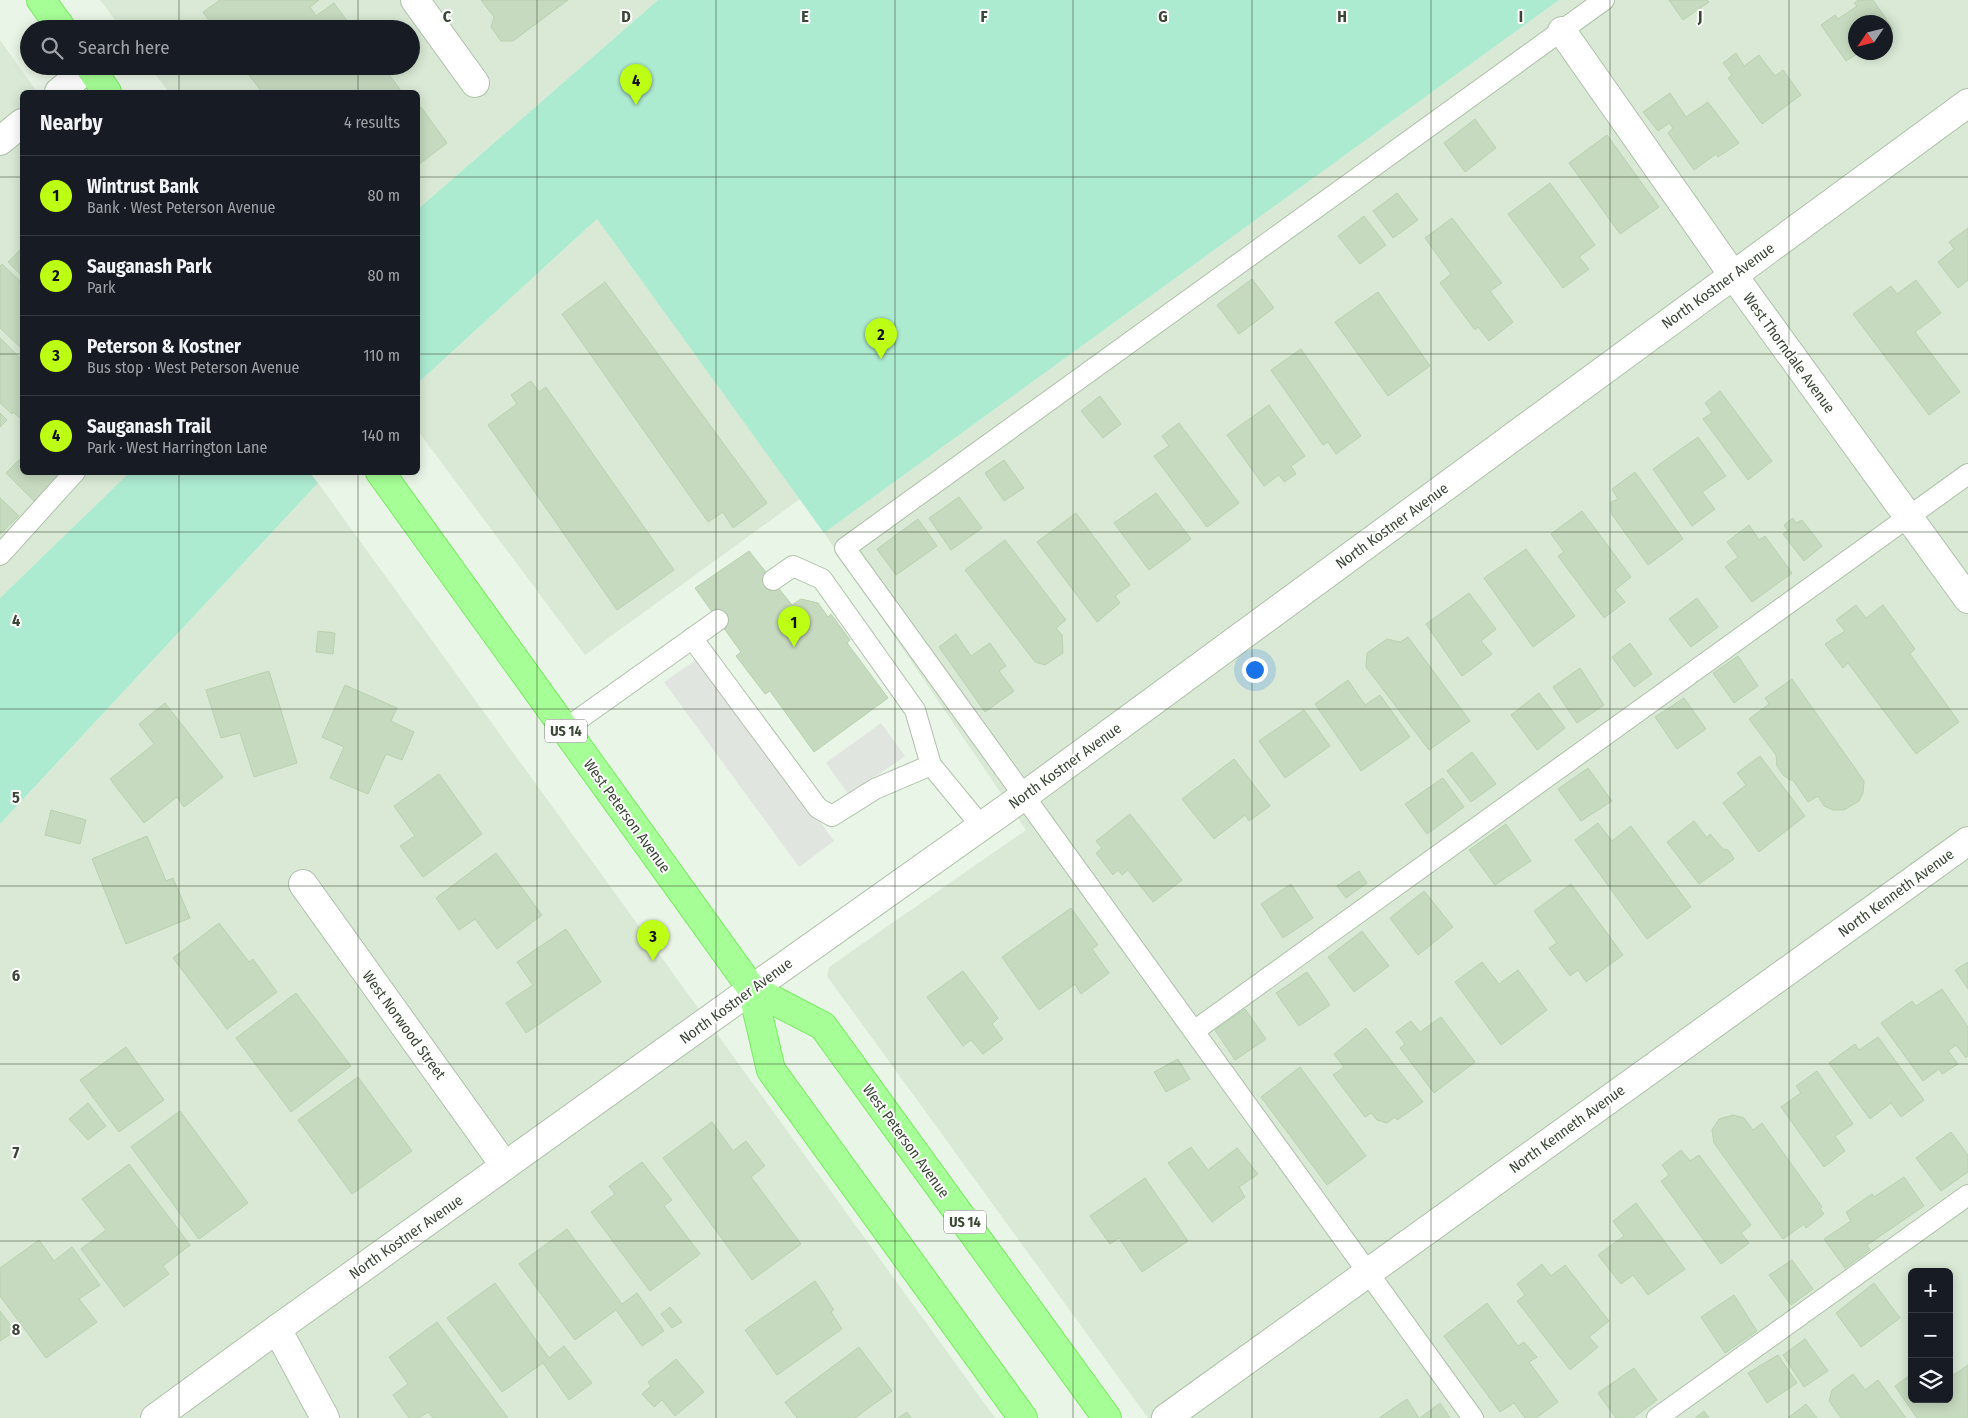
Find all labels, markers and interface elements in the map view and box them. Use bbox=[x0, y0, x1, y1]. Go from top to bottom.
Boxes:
text: C bbox=[443, 7, 452, 26]
text: D bbox=[621, 7, 631, 26]
text: E bbox=[801, 7, 809, 26]
text: F bbox=[980, 7, 988, 26]
text: G bbox=[1158, 7, 1168, 26]
text: H bbox=[1337, 7, 1347, 26]
text: I bbox=[1519, 7, 1523, 26]
text: J bbox=[1697, 7, 1702, 26]
north arrow bbox=[1848, 15, 1893, 60]
search box bbox=[20, 20, 420, 75]
icon: search bbox=[38, 34, 66, 62]
text: Search here bbox=[78, 36, 170, 59]
pin: 4 bbox=[620, 64, 652, 105]
text: Nearby bbox=[40, 110, 102, 136]
text: 4 results bbox=[344, 113, 400, 132]
text: Wintrust Bank bbox=[87, 175, 199, 198]
text: 1 bbox=[53, 186, 59, 205]
text: 80 m bbox=[368, 186, 400, 205]
text: Bank · West Peterson Avenue bbox=[87, 198, 276, 217]
street label: North Kostner Avenue bbox=[1658, 239, 1778, 333]
text: Sauganash Park bbox=[87, 255, 212, 278]
text: 2 bbox=[52, 266, 60, 285]
text: 80 m bbox=[368, 266, 400, 285]
text: Park bbox=[87, 278, 115, 297]
street label: West Thorndale Avenue bbox=[1739, 289, 1839, 417]
pin: 2 bbox=[865, 318, 897, 359]
text: Peterson & Kostner bbox=[87, 335, 241, 358]
text: 3 bbox=[52, 346, 60, 365]
text: 110 m bbox=[363, 346, 400, 365]
text: Bus stop · West Peterson Avenue bbox=[87, 358, 300, 377]
text: Sauganash Trail bbox=[87, 415, 211, 438]
text: 4 bbox=[52, 426, 60, 445]
text: 140 m bbox=[362, 426, 400, 445]
text: Park · West Harrington Lane bbox=[87, 438, 267, 457]
street label: North Kostner Avenue bbox=[1332, 479, 1452, 573]
pin: 1 bbox=[778, 606, 810, 647]
text: 4 bbox=[12, 611, 20, 630]
your location bbox=[1242, 657, 1268, 683]
road number: US 14 bbox=[545, 719, 587, 742]
street label: North Kostner Avenue bbox=[1005, 719, 1125, 813]
street label: West Peterson Avenue bbox=[580, 756, 674, 876]
text: 5 bbox=[12, 788, 20, 807]
street label: North Kenneth Avenue bbox=[1835, 845, 1957, 941]
pin: 3 bbox=[637, 920, 669, 961]
street label: North Kostner Avenue bbox=[676, 954, 796, 1048]
text: 6 bbox=[12, 966, 20, 985]
street label: West Norwood Street bbox=[359, 967, 449, 1083]
street label: West Peterson Avenue bbox=[859, 1081, 953, 1201]
street label: North Kenneth Avenue bbox=[1506, 1081, 1628, 1177]
text: 7 bbox=[13, 1143, 20, 1162]
street label: North Kostner Avenue bbox=[346, 1191, 466, 1283]
road number: US 14 bbox=[944, 1210, 986, 1234]
map controls bbox=[1908, 1268, 1953, 1403]
button: + bbox=[1908, 1268, 1953, 1313]
button: − bbox=[1908, 1313, 1953, 1358]
text: 8 bbox=[12, 1320, 21, 1339]
button: layers bbox=[1908, 1358, 1953, 1403]

